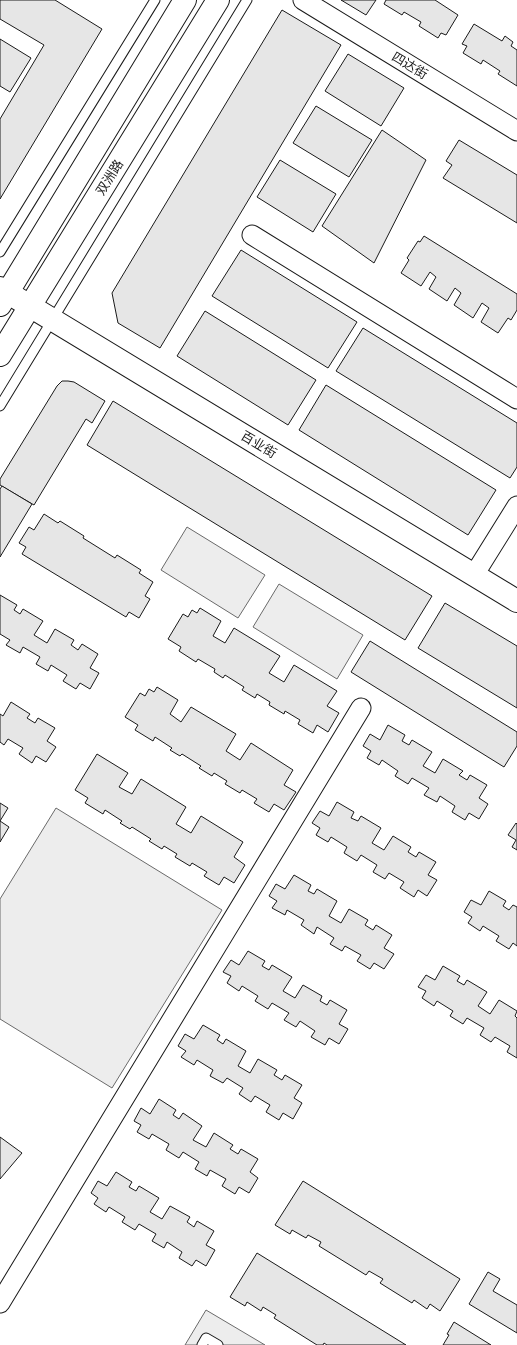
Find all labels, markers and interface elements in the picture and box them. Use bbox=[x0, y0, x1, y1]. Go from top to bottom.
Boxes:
street label: 四达街 bbox=[389, 48, 431, 82]
street label: 双洲路 bbox=[92, 156, 126, 198]
street label: 百业街 bbox=[238, 427, 280, 461]

